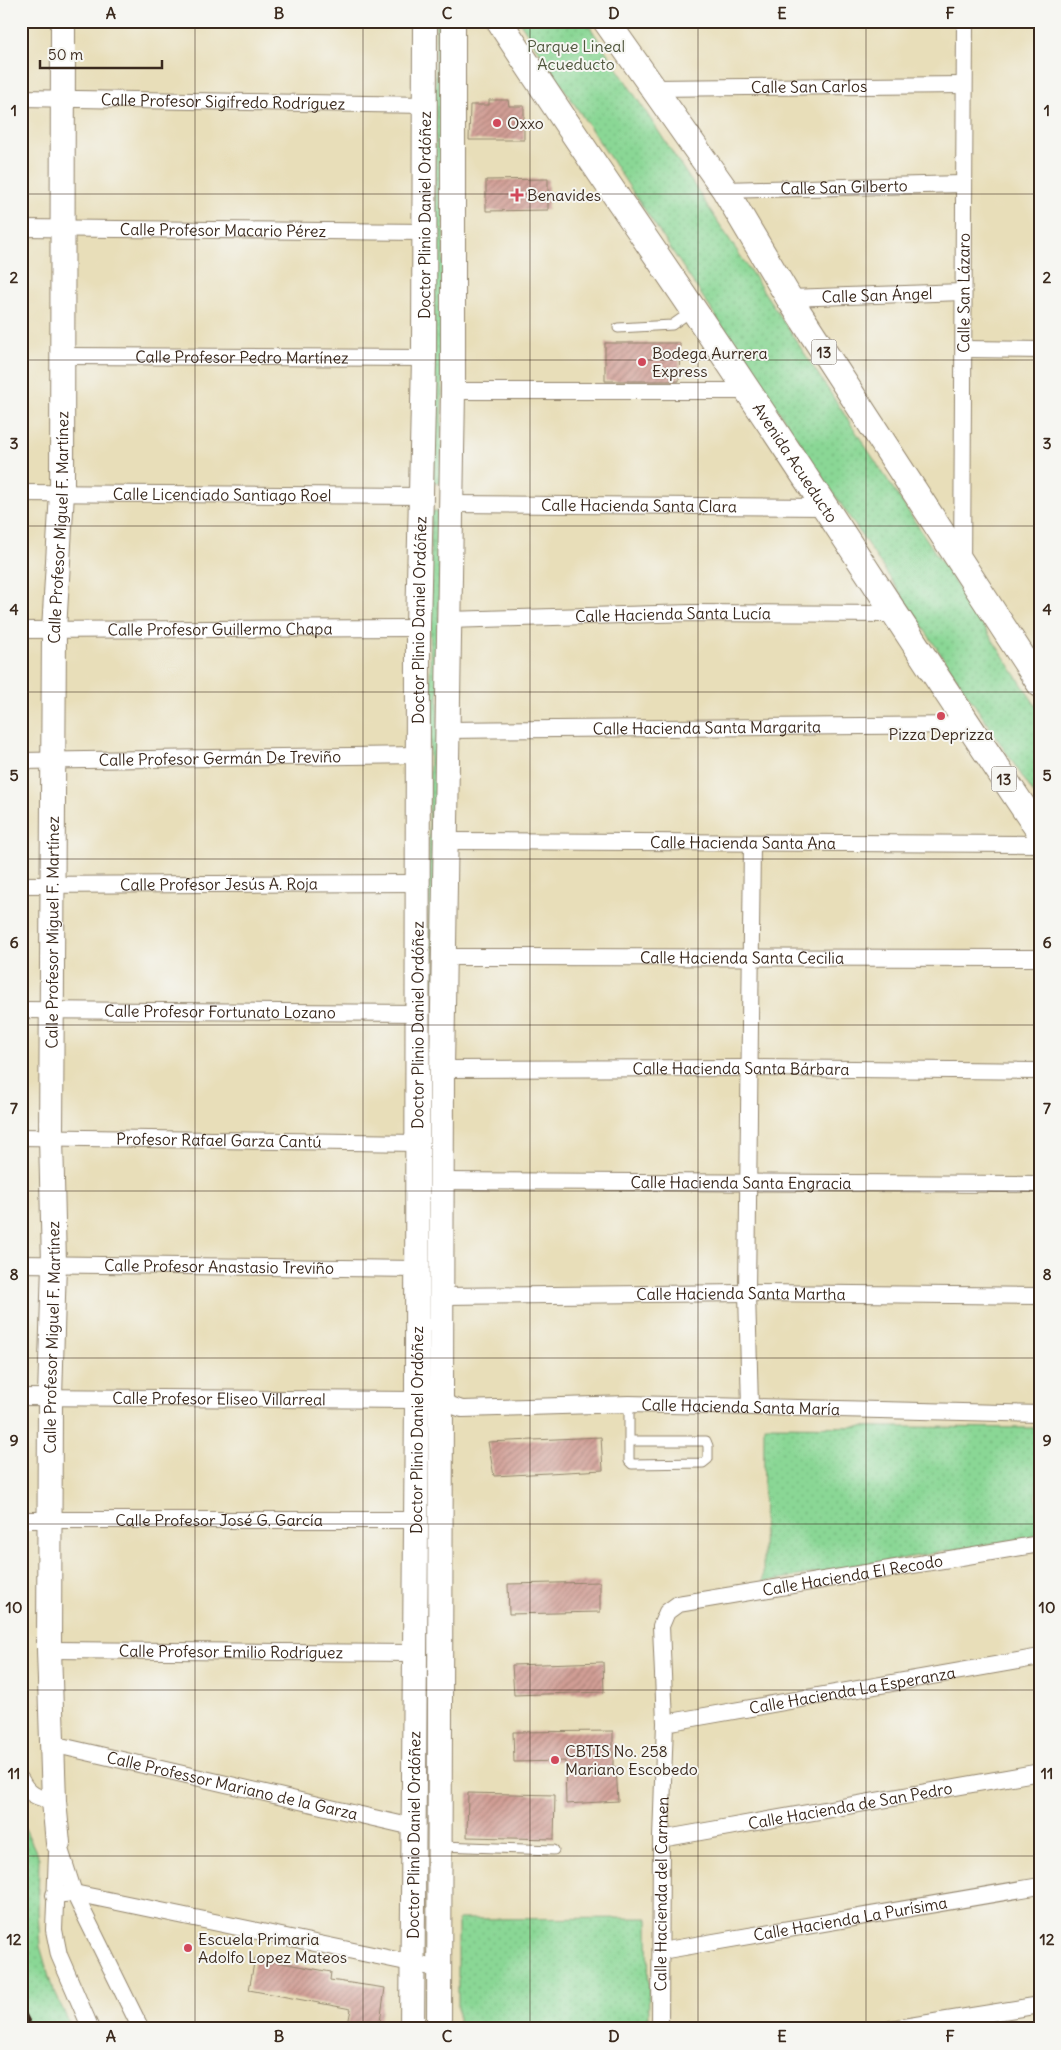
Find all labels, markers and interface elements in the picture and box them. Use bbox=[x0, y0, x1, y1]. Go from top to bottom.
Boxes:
text: A bbox=[106, 3, 116, 23]
text: B bbox=[274, 3, 285, 23]
text: C bbox=[442, 3, 453, 23]
text: D bbox=[608, 3, 620, 23]
text: E bbox=[777, 3, 787, 23]
text: F bbox=[945, 3, 955, 23]
park label: Parque Lineal Acueducto bbox=[527, 36, 625, 74]
scale bar bbox=[40, 38, 162, 70]
text: 50 m bbox=[48, 45, 83, 64]
street label: Calle San Carlos bbox=[751, 76, 867, 97]
street label: Calle Profesor Sigifredo Rodríguez bbox=[101, 89, 346, 114]
text: 1 bbox=[11, 100, 17, 120]
text: 1 bbox=[1044, 100, 1050, 120]
street label: Doctor Plinio Daniel Ordóñez bbox=[414, 111, 435, 319]
place label: Oxxo bbox=[507, 113, 544, 133]
marker: Oxxo bbox=[491, 117, 503, 129]
street label: Calle San Gilberto bbox=[780, 175, 908, 199]
place label: Benavides bbox=[527, 185, 601, 205]
marker: Benavides bbox=[511, 189, 523, 201]
street label: Calle Profesor Macario Pérez bbox=[120, 219, 327, 241]
street label: Calle San Lázaro bbox=[953, 233, 974, 353]
text: 2 bbox=[10, 267, 19, 287]
text: 2 bbox=[1043, 267, 1052, 287]
street label: Calle San Ángel bbox=[821, 283, 933, 307]
road number: 13 bbox=[812, 340, 836, 364]
place label: Bodega Aurrera Express bbox=[652, 343, 768, 381]
street label: Calle Profesor Pedro Martínez bbox=[135, 346, 349, 368]
marker: Bodega Aurrera Express bbox=[636, 356, 648, 368]
street label: Avenida Acueducto bbox=[749, 399, 842, 526]
street label: Calle Profesor Miguel F. Martínez bbox=[44, 411, 72, 644]
text: 3 bbox=[9, 433, 19, 453]
text: 3 bbox=[1042, 433, 1052, 453]
street label: Calle Licenciado Santiago Roel bbox=[113, 484, 331, 505]
street label: Calle Hacienda Santa Clara bbox=[541, 495, 737, 516]
street label: Doctor Plinio Daniel Ordóñez bbox=[408, 516, 430, 724]
text: 4 bbox=[9, 599, 19, 619]
text: 4 bbox=[1042, 599, 1052, 619]
street label: Calle Hacienda Santa Lucía bbox=[575, 603, 771, 626]
street label: Calle Profesor Guillermo Chapa bbox=[107, 618, 333, 640]
marker: Pizza Deprizza bbox=[935, 710, 947, 722]
street label: Calle Hacienda Santa Margarita bbox=[593, 716, 821, 739]
place label: Pizza Deprizza bbox=[889, 724, 993, 744]
street label: Calle Profesor Germán De Treviño bbox=[99, 746, 341, 770]
text: 5 bbox=[9, 765, 19, 785]
text: 5 bbox=[1042, 765, 1052, 785]
road number: 13 bbox=[992, 766, 1016, 792]
street label: Calle Profesor Miguel F. Martínez bbox=[42, 816, 63, 1049]
street label: Calle Hacienda Santa Ana bbox=[650, 832, 836, 853]
street label: Calle Profesor Jesús A. Roja bbox=[120, 874, 318, 894]
street label: Doctor Plinio Daniel Ordóñez bbox=[407, 921, 428, 1129]
text: 6 bbox=[9, 932, 19, 952]
text: 6 bbox=[1042, 932, 1052, 952]
street label: Calle Hacienda Santa Cecilia bbox=[640, 947, 844, 968]
street label: Calle Profesor Fortunato Lozano bbox=[104, 1001, 336, 1022]
street label: Calle Hacienda Santa Bárbara bbox=[633, 1058, 850, 1079]
text: 7 bbox=[10, 1098, 18, 1118]
text: 7 bbox=[1043, 1098, 1051, 1118]
street label: Profesor Rafael Garza Cantú bbox=[116, 1128, 322, 1152]
street label: Calle Hacienda Santa Engracia bbox=[630, 1172, 852, 1193]
street label: Calle Profesor Miguel F. Martínez bbox=[40, 1220, 64, 1454]
street label: Calle Profesor Anastasio Treviño bbox=[104, 1255, 334, 1278]
text: 8 bbox=[9, 1264, 19, 1284]
text: 8 bbox=[1042, 1264, 1052, 1284]
street label: Calle Hacienda Santa Martha bbox=[636, 1283, 846, 1304]
street label: Doctor Plinio Daniel Ordóñez bbox=[406, 1326, 427, 1534]
street label: Calle Profesor Eliseo Villarreal bbox=[112, 1388, 326, 1409]
street label: Calle Hacienda Santa María bbox=[641, 1394, 840, 1419]
text: 9 bbox=[9, 1430, 19, 1450]
text: 9 bbox=[1042, 1430, 1052, 1450]
street label: Calle Profesor José G. García bbox=[115, 1510, 323, 1530]
street label: Calle Hacienda El Recodo bbox=[761, 1550, 944, 1600]
text: 10 bbox=[6, 1597, 22, 1617]
text: 10 bbox=[1039, 1597, 1055, 1617]
street label: Calle Profesor Emilio Rodríguez bbox=[119, 1641, 344, 1662]
street label: Calle Hacienda La Esperanza bbox=[747, 1662, 957, 1718]
street label: Doctor Plinio Daniel Ordóñez bbox=[403, 1731, 424, 1939]
place label: CBTIS No. 258 Mariano Escobedo bbox=[565, 1741, 698, 1779]
street label: Calle Professor Mariano de la Garza bbox=[105, 1747, 360, 1824]
marker: CBTIS No. 258 Mariano Escobedo bbox=[549, 1754, 561, 1766]
text: 11 bbox=[8, 1763, 20, 1783]
text: 11 bbox=[1041, 1763, 1053, 1783]
street label: Calle Hacienda de San Pedro bbox=[746, 1778, 954, 1833]
street label: Calle Hacienda del Carmen bbox=[650, 1796, 672, 1992]
street label: Calle Hacienda La Purísima bbox=[752, 1892, 949, 1945]
text: 12 bbox=[6, 1929, 22, 1949]
place label: Escuela Primaria Adolfo Lopez Mateos bbox=[198, 1929, 347, 1967]
text: 12 bbox=[1039, 1929, 1055, 1949]
marker: Escuela Primaria Adolfo Lopez Mateos bbox=[182, 1942, 194, 1954]
text: A bbox=[106, 2026, 116, 2046]
text: B bbox=[274, 2026, 285, 2046]
text: C bbox=[442, 2026, 453, 2046]
text: D bbox=[608, 2026, 620, 2046]
text: E bbox=[777, 2026, 787, 2046]
text: F bbox=[945, 2026, 955, 2046]

